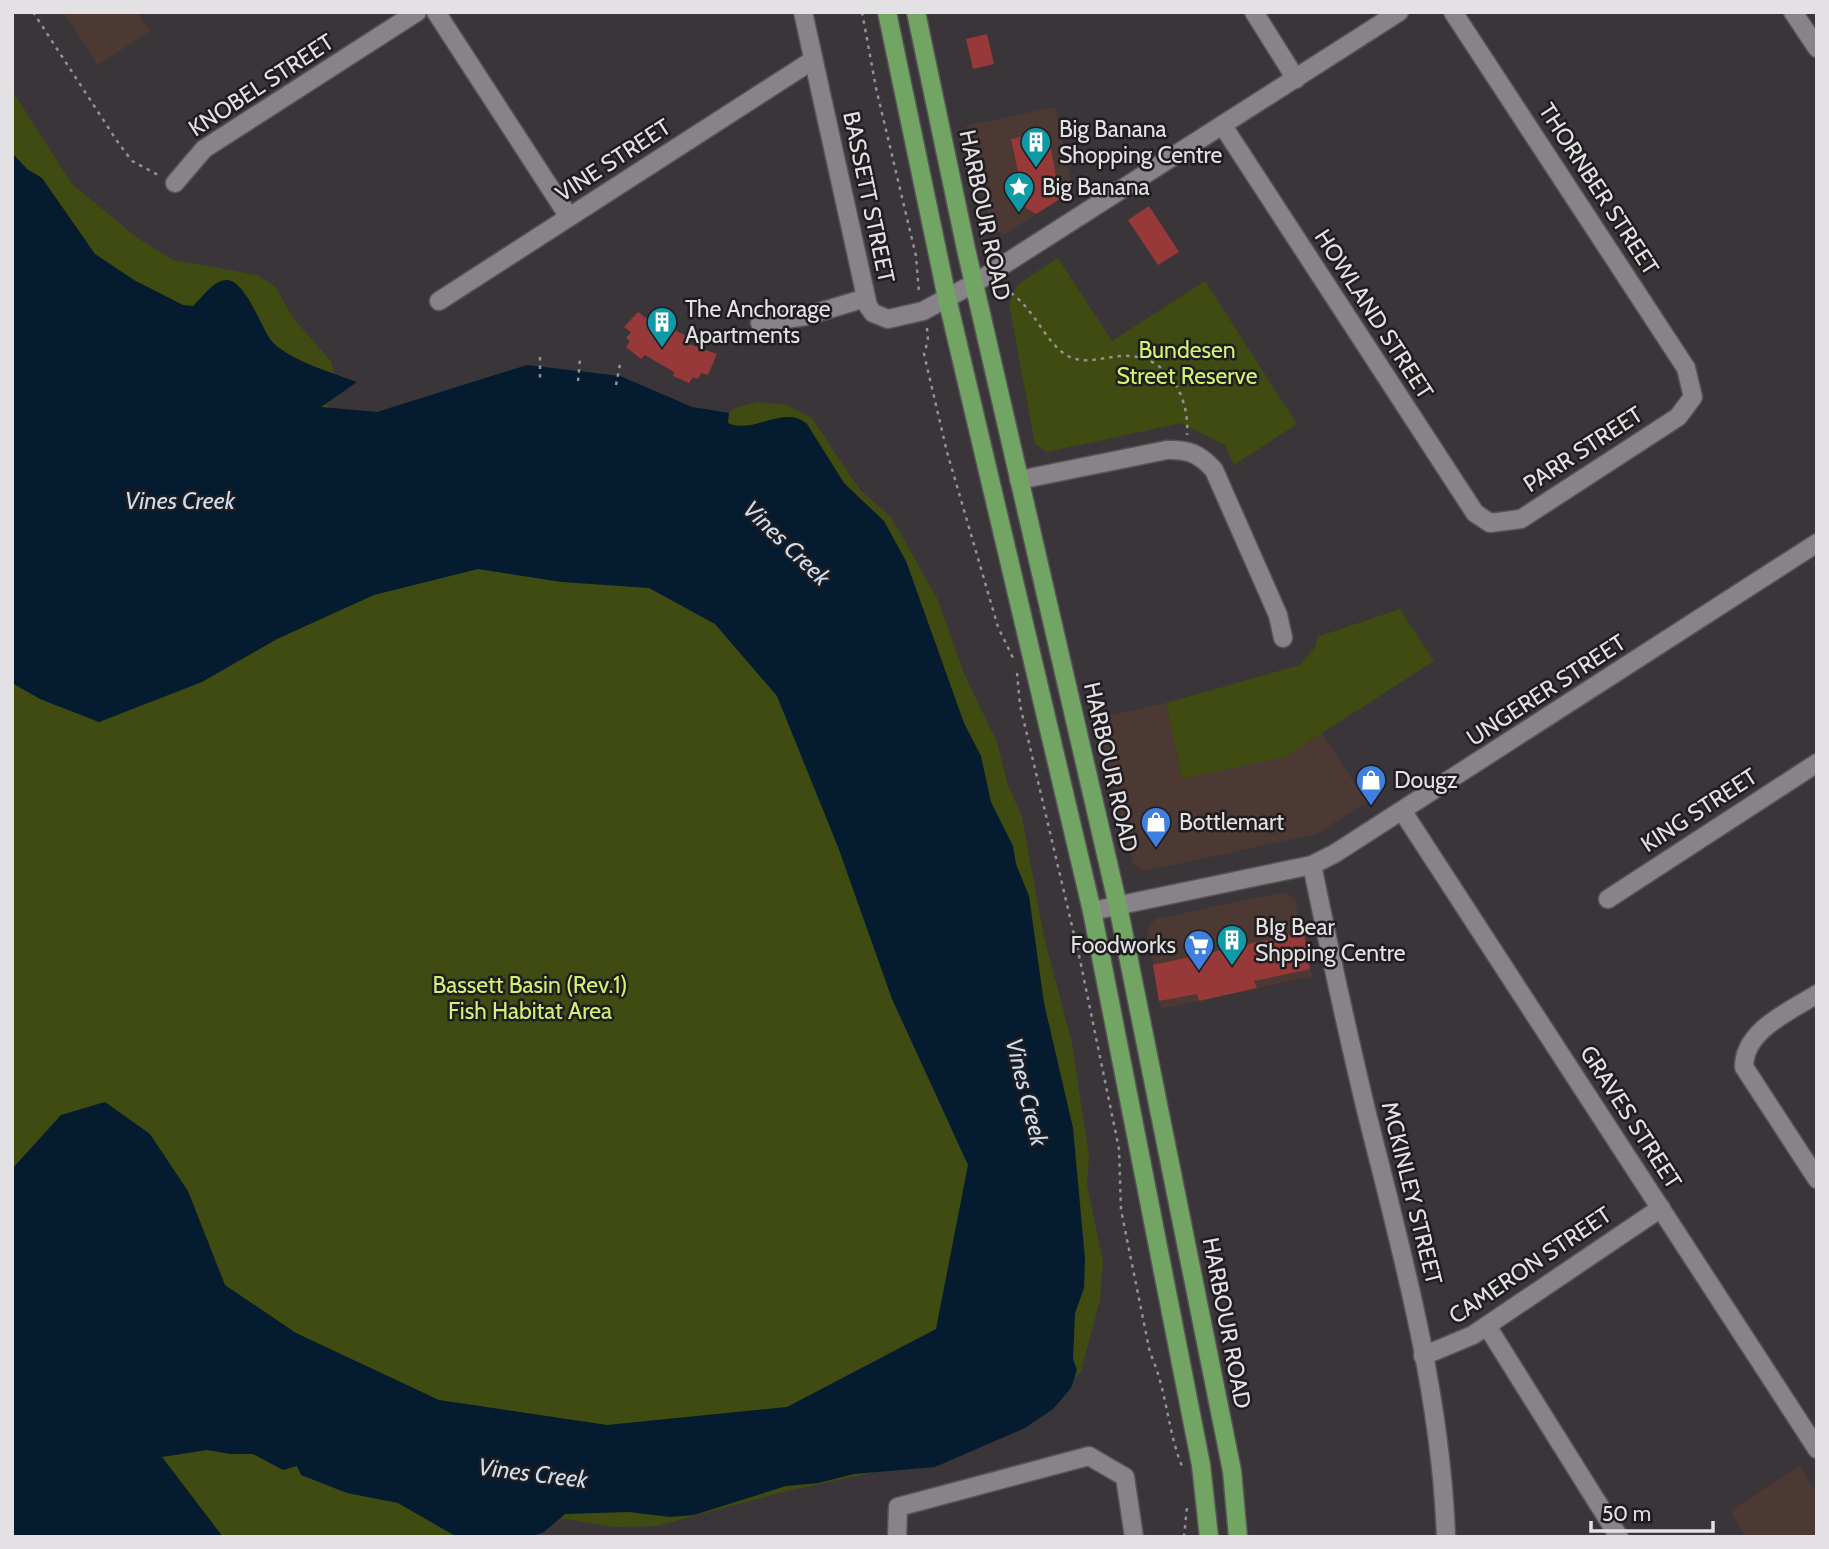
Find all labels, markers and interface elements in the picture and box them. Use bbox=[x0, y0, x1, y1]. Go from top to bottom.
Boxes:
street label: KNOBEL STREET bbox=[183, 28, 339, 142]
street label: THORNBER STREET bbox=[1533, 98, 1665, 280]
street label: BASSETT STREET bbox=[837, 109, 901, 285]
street label: VINE STREET bbox=[550, 112, 676, 208]
place label: Big Banana Shopping Centre bbox=[1059, 115, 1222, 169]
building icon: Big Banana Shopping Centre bbox=[1019, 125, 1053, 169]
street label: HARBOUR ROAD bbox=[953, 127, 1017, 303]
place icon: Big Banana bbox=[1002, 170, 1036, 214]
place label: Big Banana bbox=[1042, 173, 1150, 201]
street label: HOWLAND STREET bbox=[1309, 224, 1439, 404]
place label: The Anchorage Apartments bbox=[685, 295, 831, 349]
building icon: The Anchorage Apartments bbox=[645, 305, 679, 349]
park label: Bundesen Street Reserve bbox=[1117, 336, 1258, 390]
street label: PARR STREET bbox=[1518, 400, 1648, 498]
water label: Vines Creek bbox=[125, 486, 236, 515]
water label: Vines Creek bbox=[737, 494, 837, 592]
street label: UNGERER STREET bbox=[1461, 628, 1631, 752]
street label: HARBOUR ROAD bbox=[1078, 679, 1144, 855]
street label: KING STREET bbox=[1636, 762, 1762, 858]
shop icon: Dougz bbox=[1354, 763, 1388, 807]
place label: Dougz bbox=[1394, 766, 1458, 794]
shop icon: Bottlemart bbox=[1139, 805, 1173, 849]
place label: Bottlemart bbox=[1179, 808, 1284, 836]
place label: BIg Bear Shpping Centre bbox=[1255, 913, 1406, 967]
building icon: BIg Bear Shpping Centre bbox=[1215, 923, 1249, 967]
supermarket icon: Foodworks bbox=[1182, 928, 1216, 972]
place label: Foodworks bbox=[1071, 931, 1176, 959]
park label: Bassett Basin (Rev.1) Fish Habitat Area bbox=[432, 971, 628, 1025]
water label: Vines Creek bbox=[1000, 1035, 1055, 1150]
street label: GRAVES STREET bbox=[1574, 1040, 1688, 1194]
street label: MCKINLEY STREET bbox=[1376, 1099, 1448, 1287]
street label: CAMERON STREET bbox=[1443, 1200, 1617, 1330]
street label: HARBOUR ROAD bbox=[1197, 1235, 1257, 1411]
water label: Vines Creek bbox=[477, 1452, 590, 1494]
scale bar bbox=[1591, 1490, 1714, 1534]
text: 50 m bbox=[1602, 1501, 1651, 1526]

